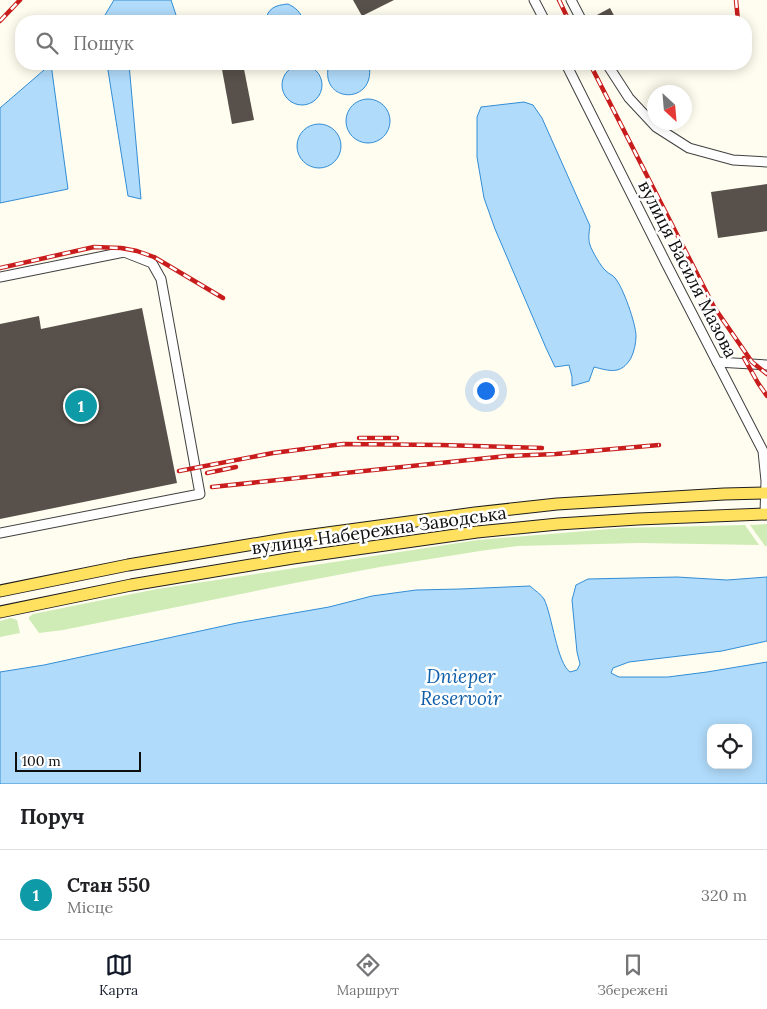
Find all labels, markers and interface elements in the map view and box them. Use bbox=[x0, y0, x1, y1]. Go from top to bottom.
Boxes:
search box bbox=[15, 15, 752, 70]
icon: search bbox=[33, 29, 61, 57]
text: Пошук bbox=[73, 31, 134, 55]
north arrow bbox=[647, 85, 692, 130]
street label: вулиця Василя Мазова bbox=[633, 176, 743, 362]
your location bbox=[473, 378, 499, 404]
pin: 1 bbox=[65, 387, 97, 425]
street label: вулиця Набережна Заводська bbox=[250, 501, 508, 559]
water label: Dnieper Reservoir bbox=[420, 664, 502, 710]
map controls bbox=[707, 724, 752, 769]
button: locate bbox=[707, 724, 752, 769]
scale bar bbox=[15, 749, 141, 772]
text: 100 m bbox=[22, 752, 61, 770]
text: Поруч bbox=[20, 803, 85, 830]
text: Стан 550 bbox=[67, 873, 150, 897]
text: 1 bbox=[33, 885, 39, 905]
text: 320 m bbox=[701, 885, 747, 905]
text: Місце bbox=[67, 897, 113, 917]
tab: Карта bbox=[99, 951, 138, 999]
tab: Маршрут bbox=[336, 951, 399, 999]
tab: Збережені bbox=[597, 951, 668, 999]

